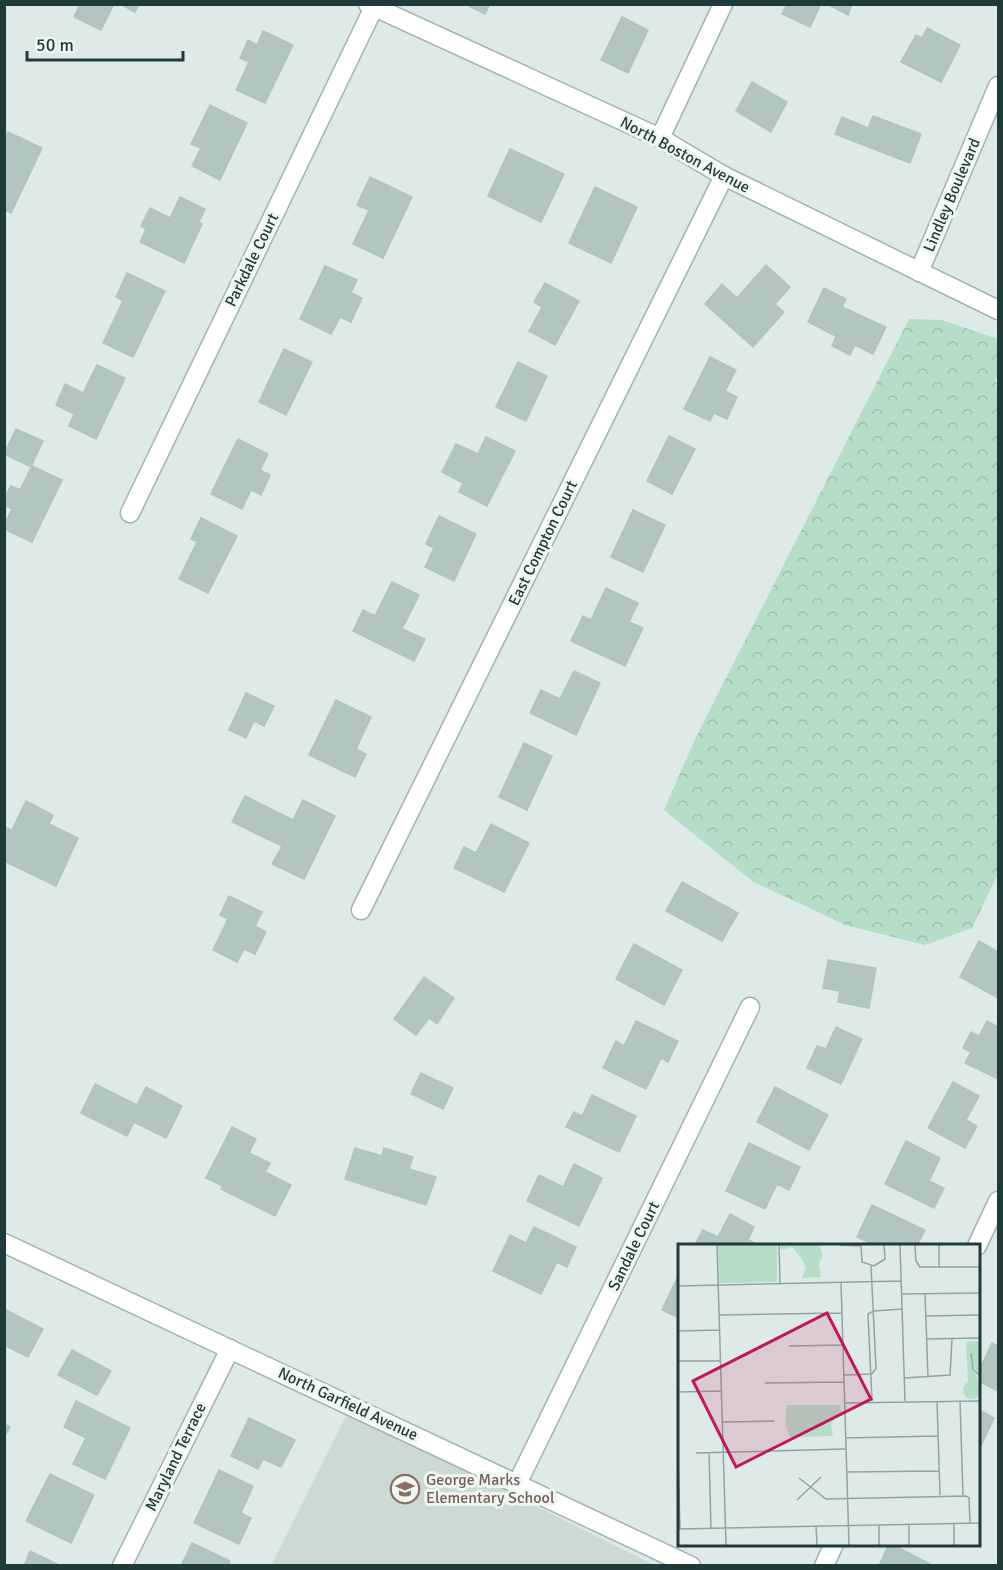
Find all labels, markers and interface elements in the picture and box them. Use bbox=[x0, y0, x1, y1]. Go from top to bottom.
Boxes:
scale bar bbox=[27, 24, 183, 62]
text: 50 m bbox=[36, 34, 74, 56]
street label: North Boston Avenue bbox=[617, 112, 753, 198]
street label: Lindley Boulevard bbox=[919, 135, 985, 255]
street label: Parkdale Court bbox=[221, 210, 283, 310]
street label: East Compton Court bbox=[504, 477, 582, 609]
street label: Sandale Court bbox=[604, 1198, 664, 1294]
inset map bbox=[678, 1244, 979, 1546]
street label: North Garfield Avenue bbox=[275, 1363, 421, 1445]
street label: Maryland Terrace bbox=[141, 1400, 211, 1514]
place label: George Marks Elementary School bbox=[426, 1470, 555, 1508]
school or university icon: George Marks Elementary School bbox=[389, 1473, 421, 1505]

